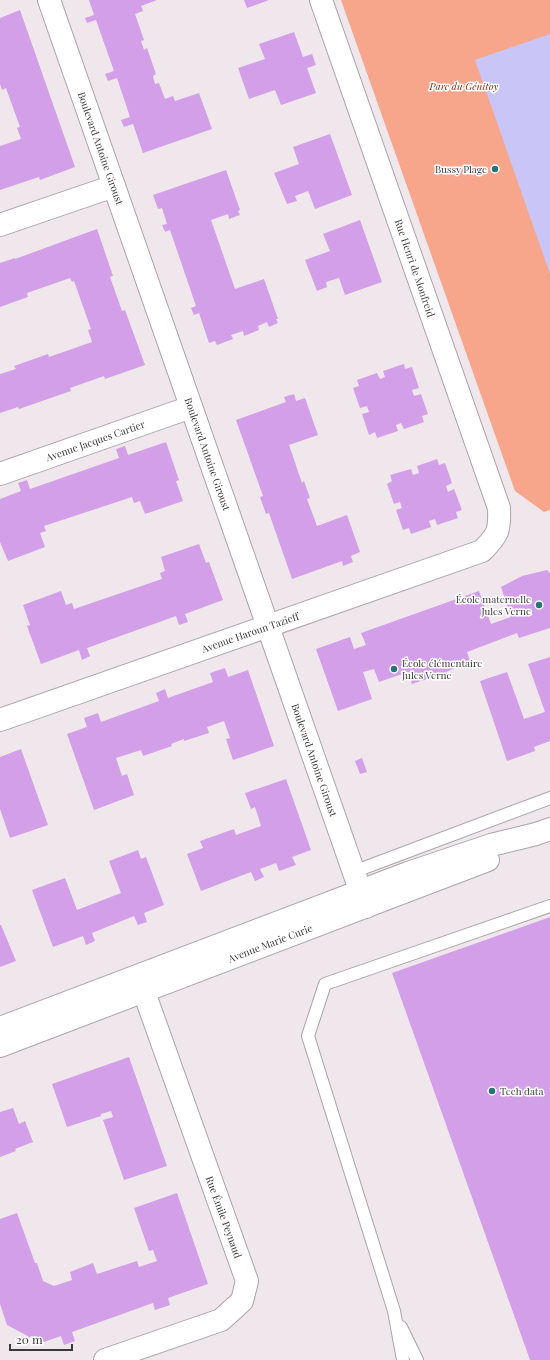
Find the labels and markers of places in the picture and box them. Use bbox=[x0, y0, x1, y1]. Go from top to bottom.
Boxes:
place label: Bussy Plage bbox=[435, 162, 487, 176]
marker: Bussy Plage bbox=[490, 164, 500, 174]
place label: École maternelle Jules Verne bbox=[456, 592, 531, 618]
marker: École maternelle Jules Verne bbox=[534, 600, 544, 610]
place label: École élémentaire Jules Verne bbox=[401, 656, 482, 682]
marker: École élémentaire Jules Verne bbox=[389, 664, 399, 674]
place label: Tech data bbox=[500, 1084, 543, 1098]
marker: Tech data bbox=[487, 1086, 497, 1096]

